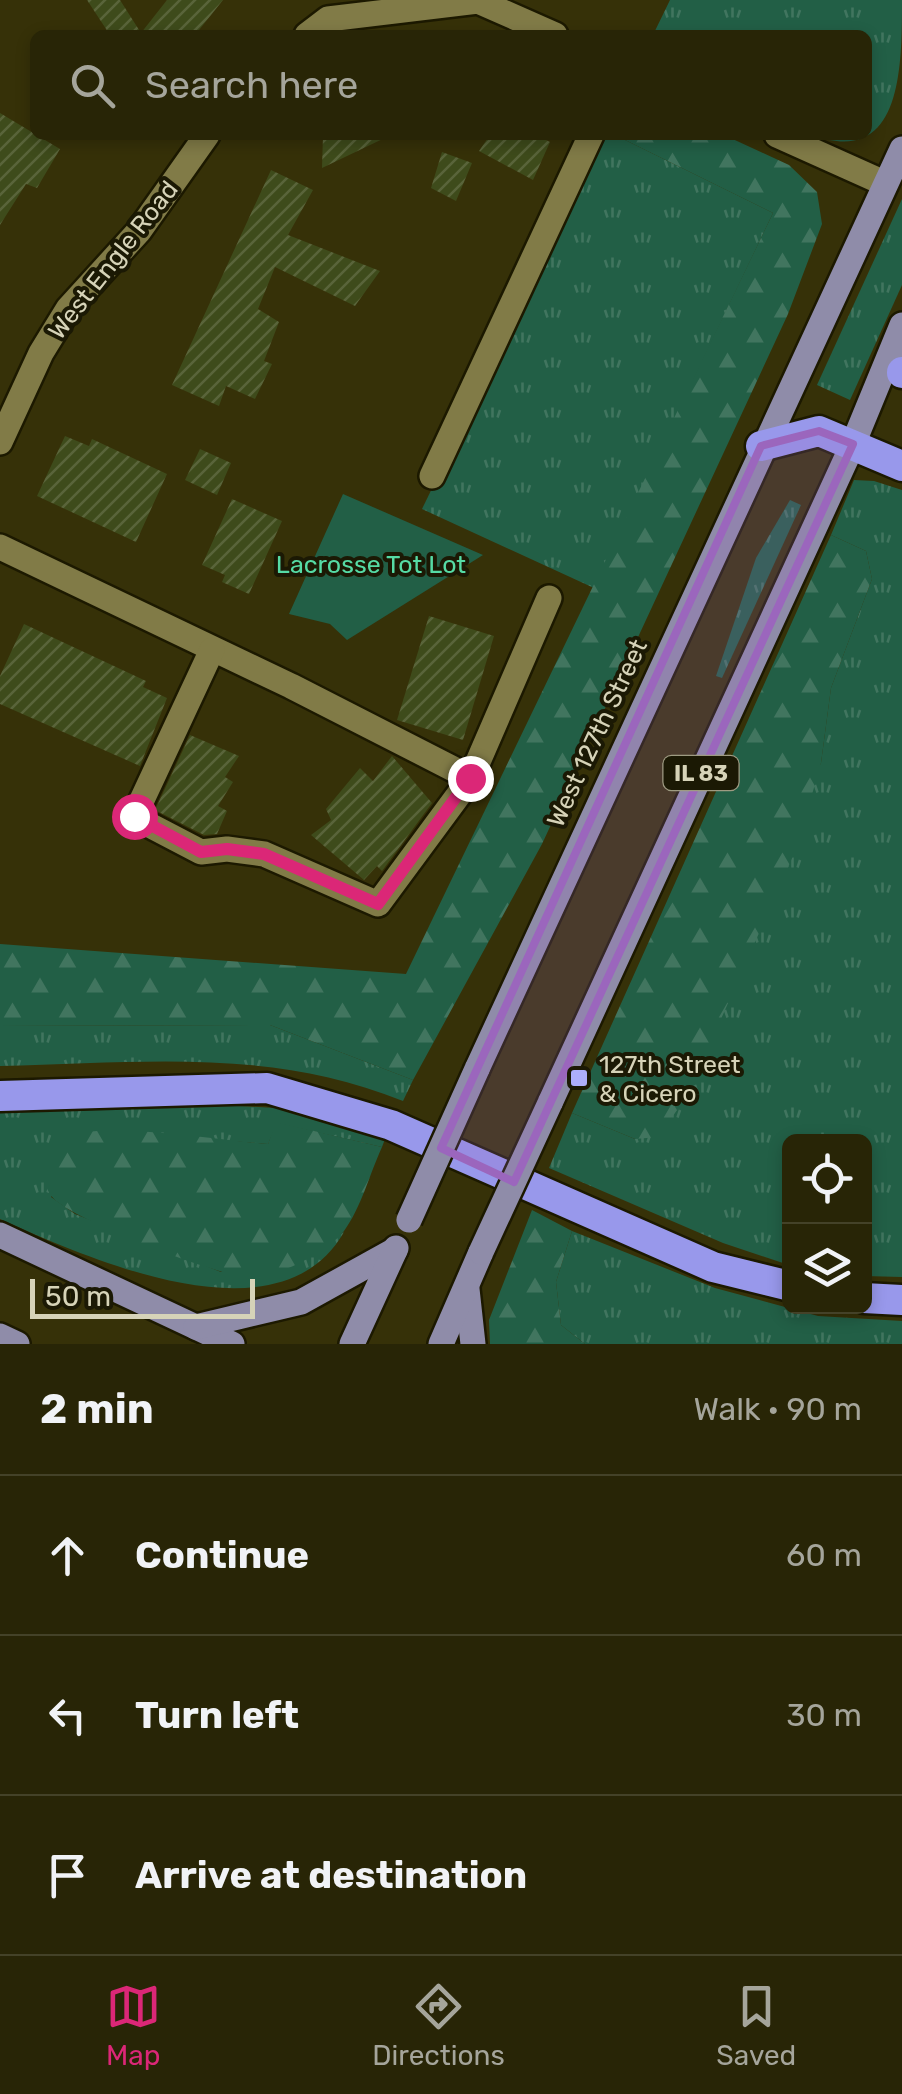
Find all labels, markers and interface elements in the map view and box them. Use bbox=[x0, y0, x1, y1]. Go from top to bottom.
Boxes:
search box bbox=[30, 30, 872, 140]
icon: search bbox=[65, 58, 120, 113]
text: Search here bbox=[145, 62, 358, 108]
street label: West Engle Road bbox=[42, 175, 184, 345]
park label: Lacrosse Tot Lot bbox=[276, 550, 466, 579]
street label: West 127th Street bbox=[541, 634, 653, 831]
route end bbox=[448, 756, 494, 802]
road number: IL 83 bbox=[664, 756, 738, 790]
route start bbox=[112, 794, 158, 840]
place label: 127th Street & Cicero bbox=[599, 1050, 741, 1108]
marker: 127th Street & Cicero bbox=[568, 1067, 590, 1089]
map controls bbox=[782, 1134, 872, 1314]
button: locate bbox=[782, 1134, 872, 1224]
button: layers bbox=[782, 1224, 872, 1314]
scale bar bbox=[30, 1274, 255, 1318]
text: 50 m bbox=[45, 1280, 111, 1313]
text: 2 min bbox=[40, 1384, 154, 1434]
text: Walk · 90 m bbox=[694, 1390, 862, 1428]
icon: ahead bbox=[40, 1528, 95, 1583]
text: Continue bbox=[135, 1532, 309, 1578]
text: 60 m bbox=[786, 1536, 862, 1574]
icon: left bbox=[40, 1688, 95, 1743]
text: Turn left bbox=[135, 1692, 299, 1738]
text: 30 m bbox=[786, 1696, 862, 1734]
icon: arrive bbox=[40, 1848, 95, 1903]
text: Arrive at destination bbox=[135, 1852, 527, 1898]
tab: Map bbox=[106, 1979, 161, 2072]
tab: Directions bbox=[372, 1979, 505, 2072]
tab: Saved bbox=[716, 1979, 796, 2072]

